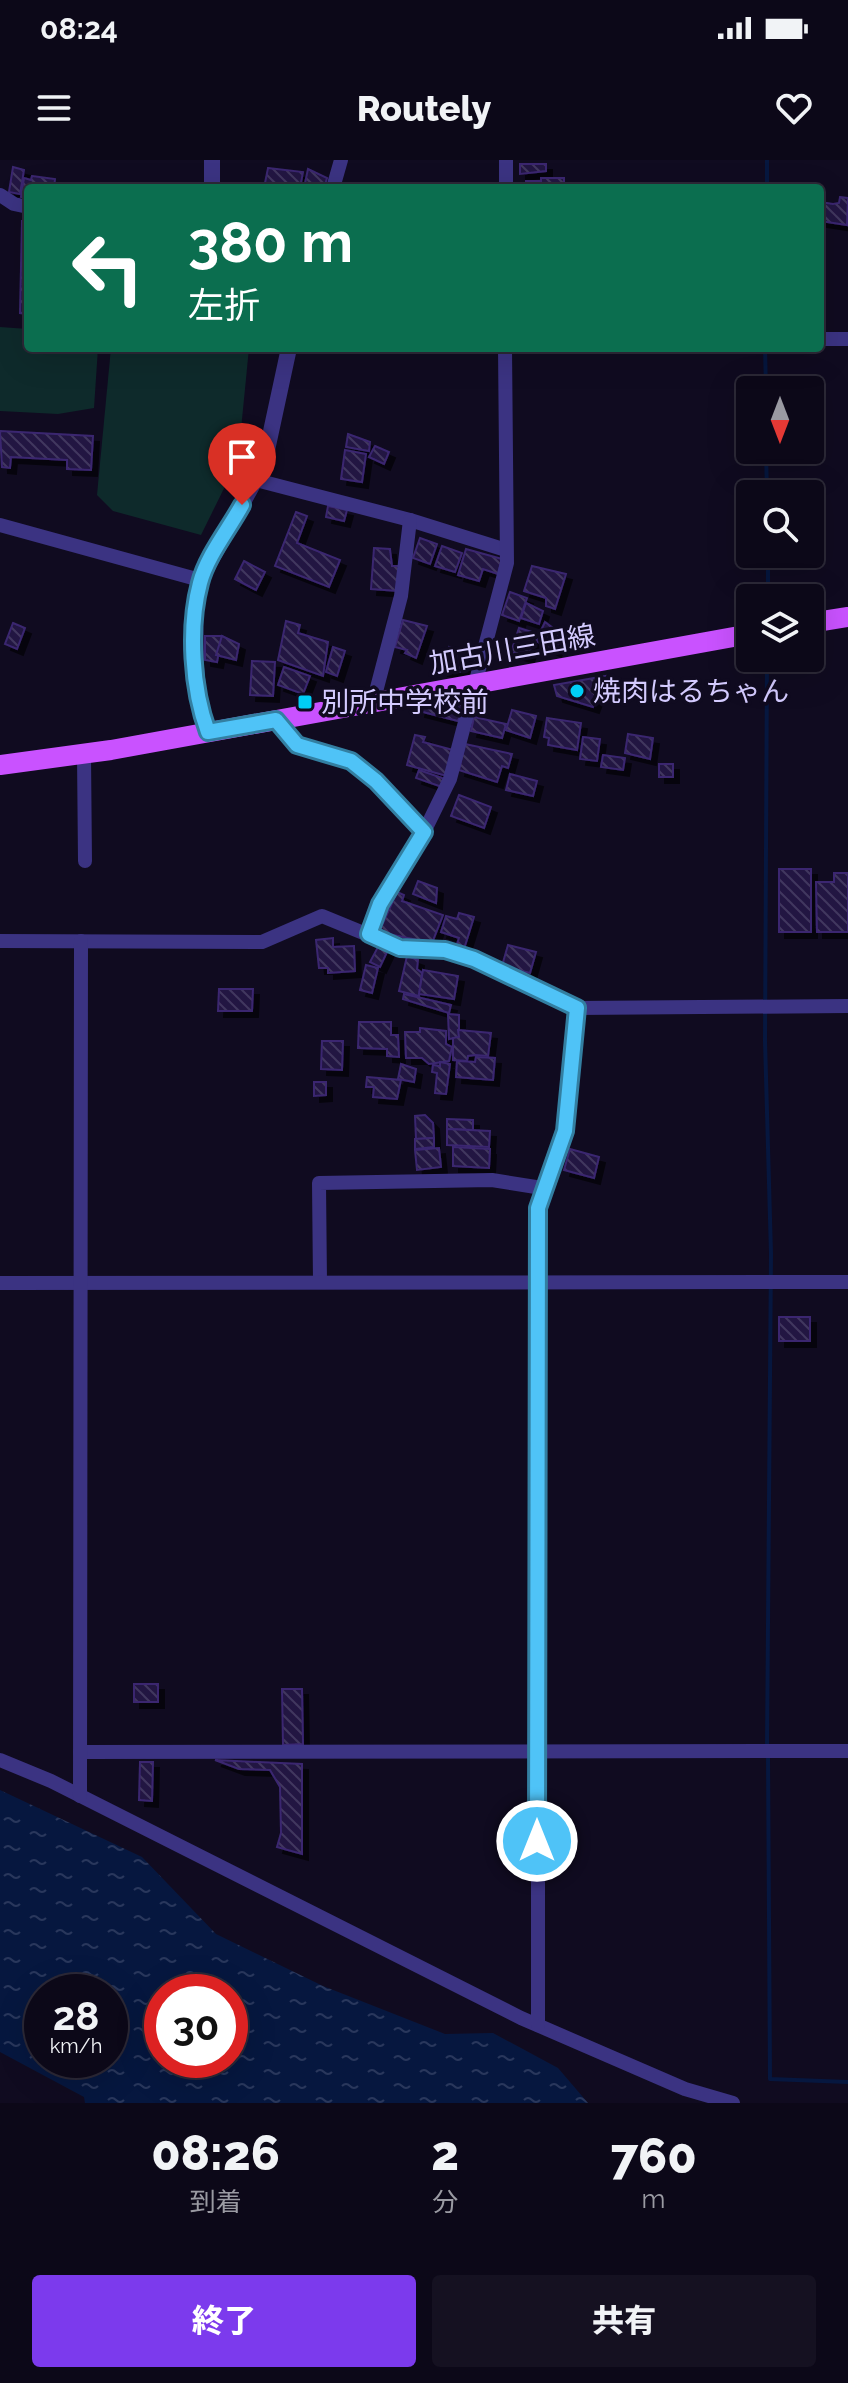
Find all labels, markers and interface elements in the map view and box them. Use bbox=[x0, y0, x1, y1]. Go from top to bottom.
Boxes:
text: 08:24 bbox=[40, 11, 118, 46]
icon: menu bbox=[32, 86, 76, 130]
icon: heart bbox=[772, 86, 816, 130]
text: Routely bbox=[357, 87, 491, 129]
text: 380 m bbox=[188, 209, 353, 275]
icon: left bbox=[56, 216, 160, 320]
text: 左折 bbox=[188, 284, 260, 326]
north arrow bbox=[736, 376, 824, 464]
map controls bbox=[736, 376, 824, 672]
pin bbox=[208, 423, 276, 505]
icon: arrive bbox=[220, 435, 264, 479]
button: search bbox=[736, 480, 824, 568]
button: layers bbox=[736, 584, 824, 672]
street label: 加古川三田線 bbox=[426, 619, 598, 680]
place label: 焼肉はるちゃん bbox=[593, 675, 789, 708]
marker: 焼肉はるちゃん bbox=[568, 682, 586, 700]
place label: 別所中学校前 bbox=[321, 686, 489, 719]
marker: 別所中学校前 bbox=[296, 693, 314, 711]
position arrow bbox=[495, 1799, 579, 1883]
speed limit sign: 30 bbox=[144, 1974, 248, 2078]
text: 28 bbox=[53, 1992, 99, 2039]
text: km/h bbox=[50, 2034, 102, 2058]
text: 08:26 bbox=[151, 2125, 280, 2181]
text: 2 bbox=[431, 2125, 459, 2181]
text: 760 bbox=[610, 2128, 697, 2184]
text: m bbox=[642, 2184, 666, 2214]
text: 到着 bbox=[190, 2187, 242, 2217]
text: 分 bbox=[432, 2187, 458, 2217]
button: 終了 bbox=[32, 2275, 416, 2367]
button: 共有 bbox=[432, 2275, 816, 2367]

